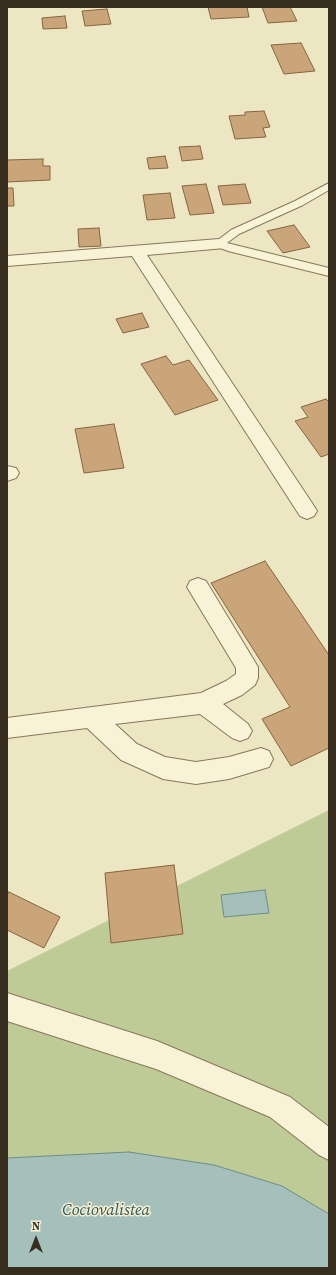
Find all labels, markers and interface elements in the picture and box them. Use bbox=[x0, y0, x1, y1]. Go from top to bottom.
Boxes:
water label: Cociovalistea bbox=[62, 1201, 150, 1221]
north arrow bbox=[16, 1219, 56, 1259]
text: N bbox=[32, 1219, 40, 1234]

